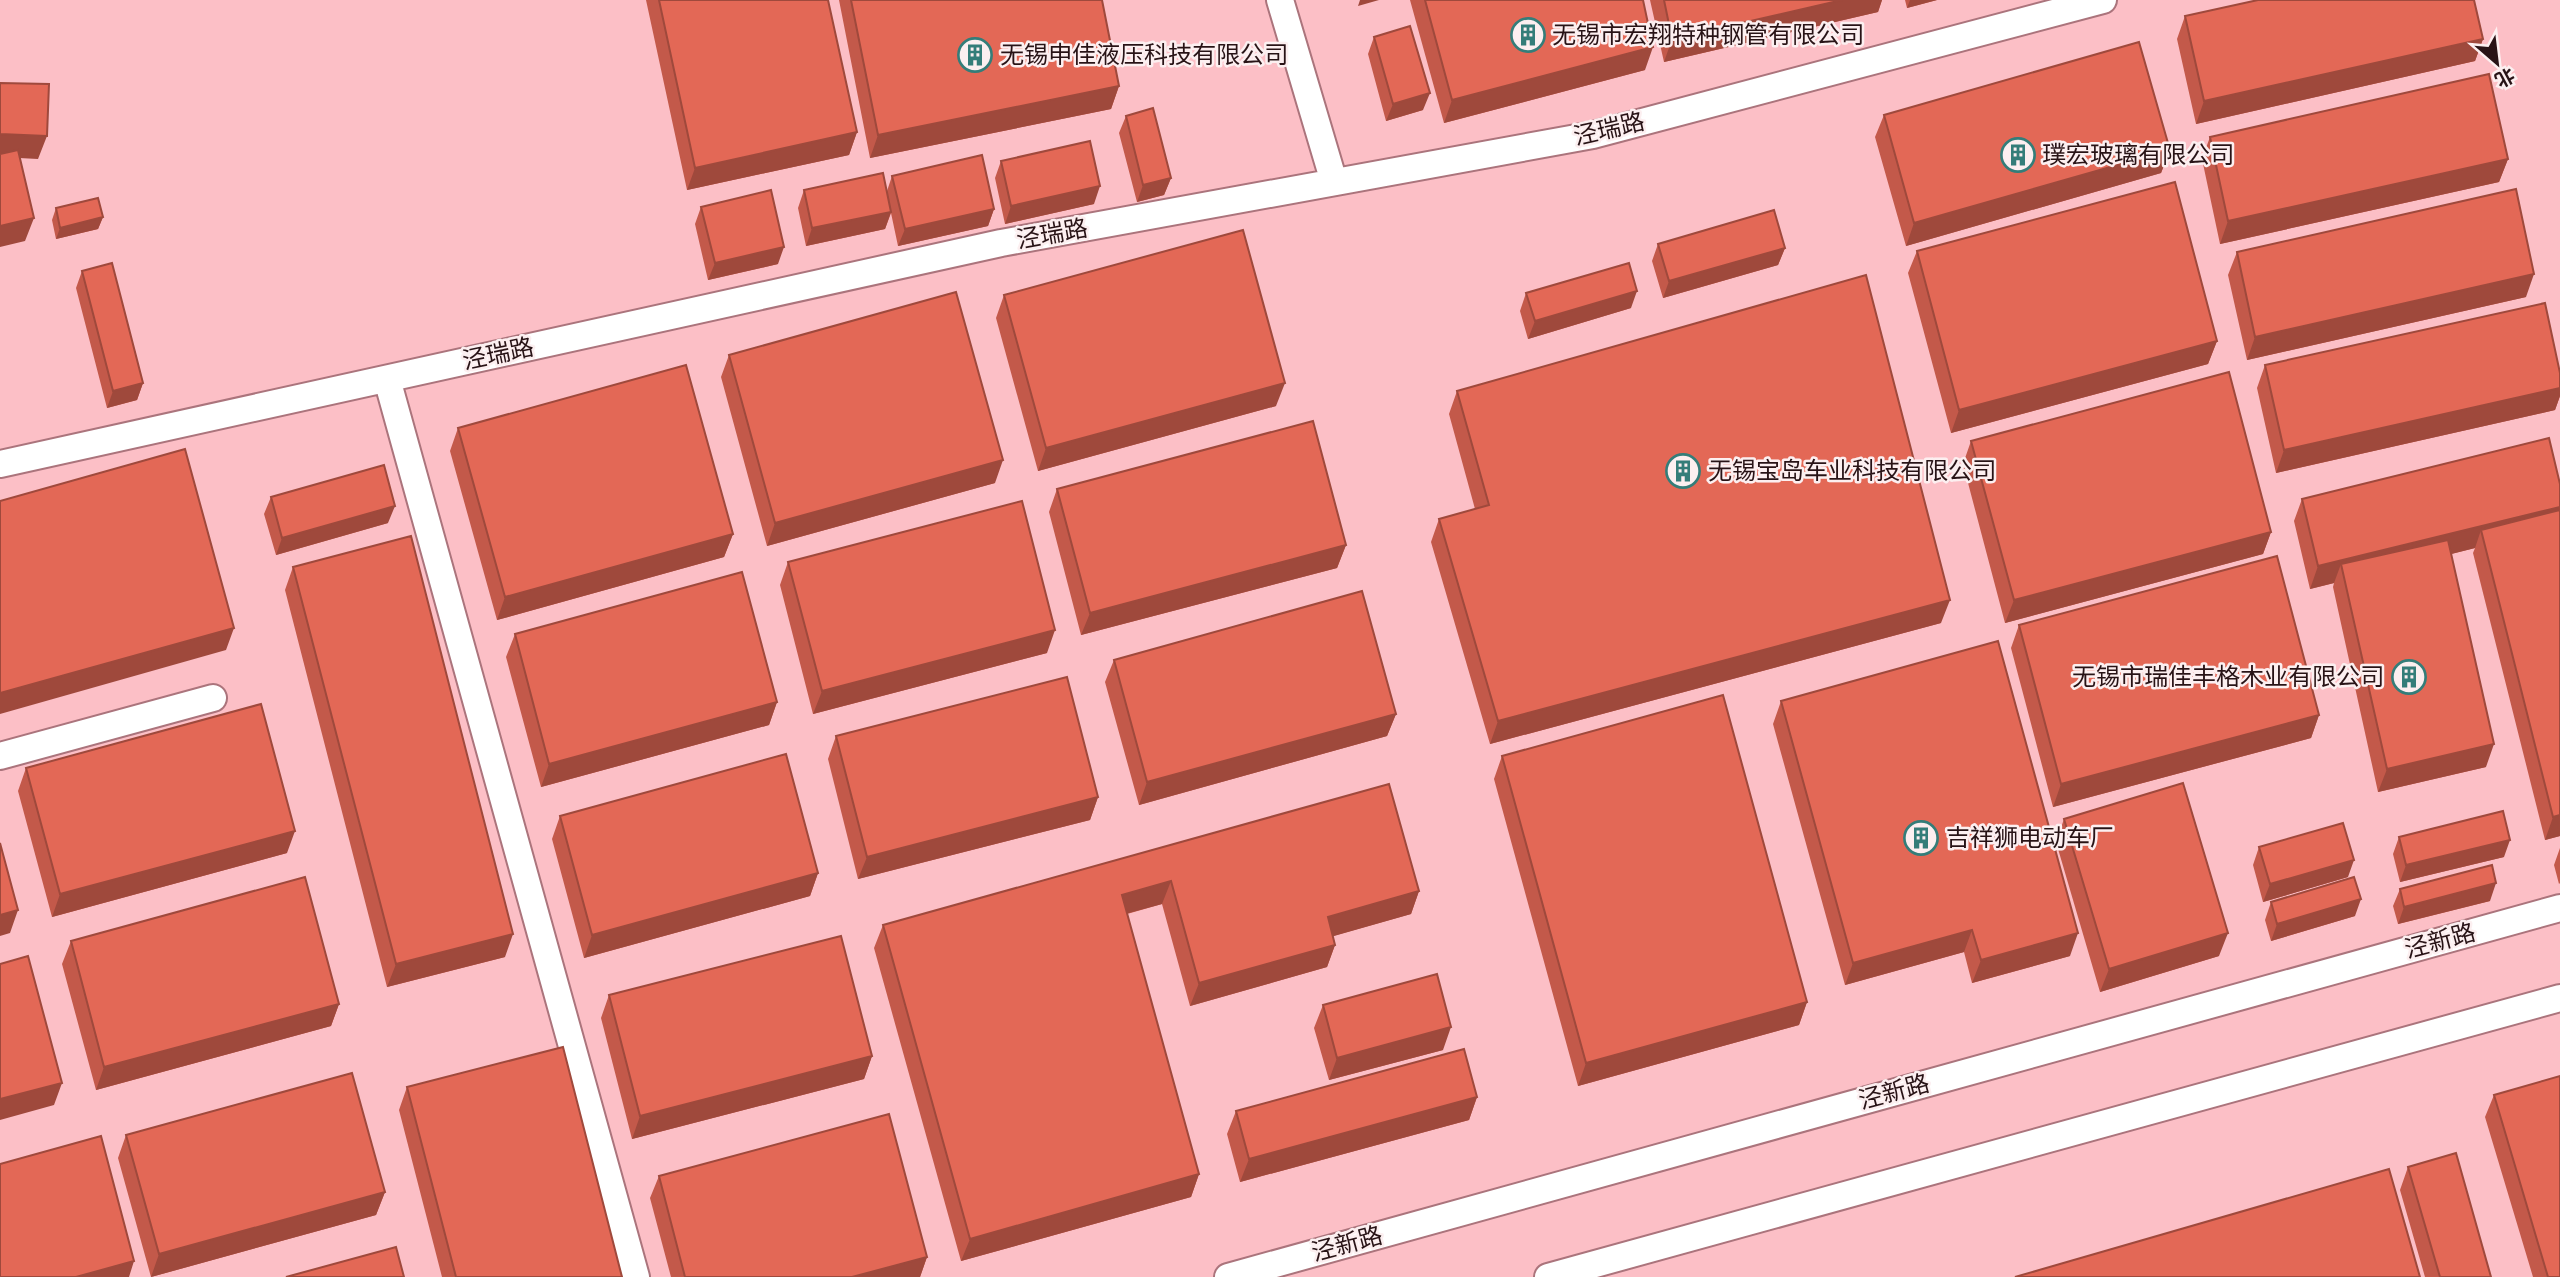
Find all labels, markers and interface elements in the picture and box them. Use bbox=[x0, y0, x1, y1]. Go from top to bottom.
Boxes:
building icon: 无锡市宏翔特种钢管有限公司 bbox=[1509, 16, 1547, 54]
place label: 无锡市宏翔特种钢管有限公司 bbox=[1552, 21, 1864, 49]
north arrow bbox=[2462, 28, 2532, 98]
building icon: 无锡申佳液压科技有限公司 bbox=[956, 36, 994, 74]
place label: 无锡申佳液压科技有限公司 bbox=[1000, 41, 1288, 69]
text: 北 bbox=[2491, 63, 2519, 92]
street label: 泾瑞路 bbox=[1571, 107, 1647, 151]
building icon: 璞宏玻璃有限公司 bbox=[1999, 136, 2037, 174]
place label: 璞宏玻璃有限公司 bbox=[2042, 141, 2234, 169]
street label: 泾瑞路 bbox=[1014, 214, 1090, 254]
street label: 泾瑞路 bbox=[460, 333, 536, 375]
building icon: 无锡宝岛车业科技有限公司 bbox=[1664, 452, 1702, 490]
place label: 无锡宝岛车业科技有限公司 bbox=[1708, 457, 1996, 485]
building icon: 无锡市瑞佳丰格木业有限公司 bbox=[2390, 658, 2428, 696]
place label: 无锡市瑞佳丰格木业有限公司 bbox=[2072, 663, 2384, 691]
building icon: 吉祥狮电动车厂 bbox=[1902, 819, 1940, 857]
place label: 吉祥狮电动车厂 bbox=[1946, 824, 2114, 852]
street label: 泾新路 bbox=[2402, 918, 2478, 964]
street label: 泾新路 bbox=[1856, 1069, 1932, 1115]
street label: 泾新路 bbox=[1309, 1221, 1385, 1267]

